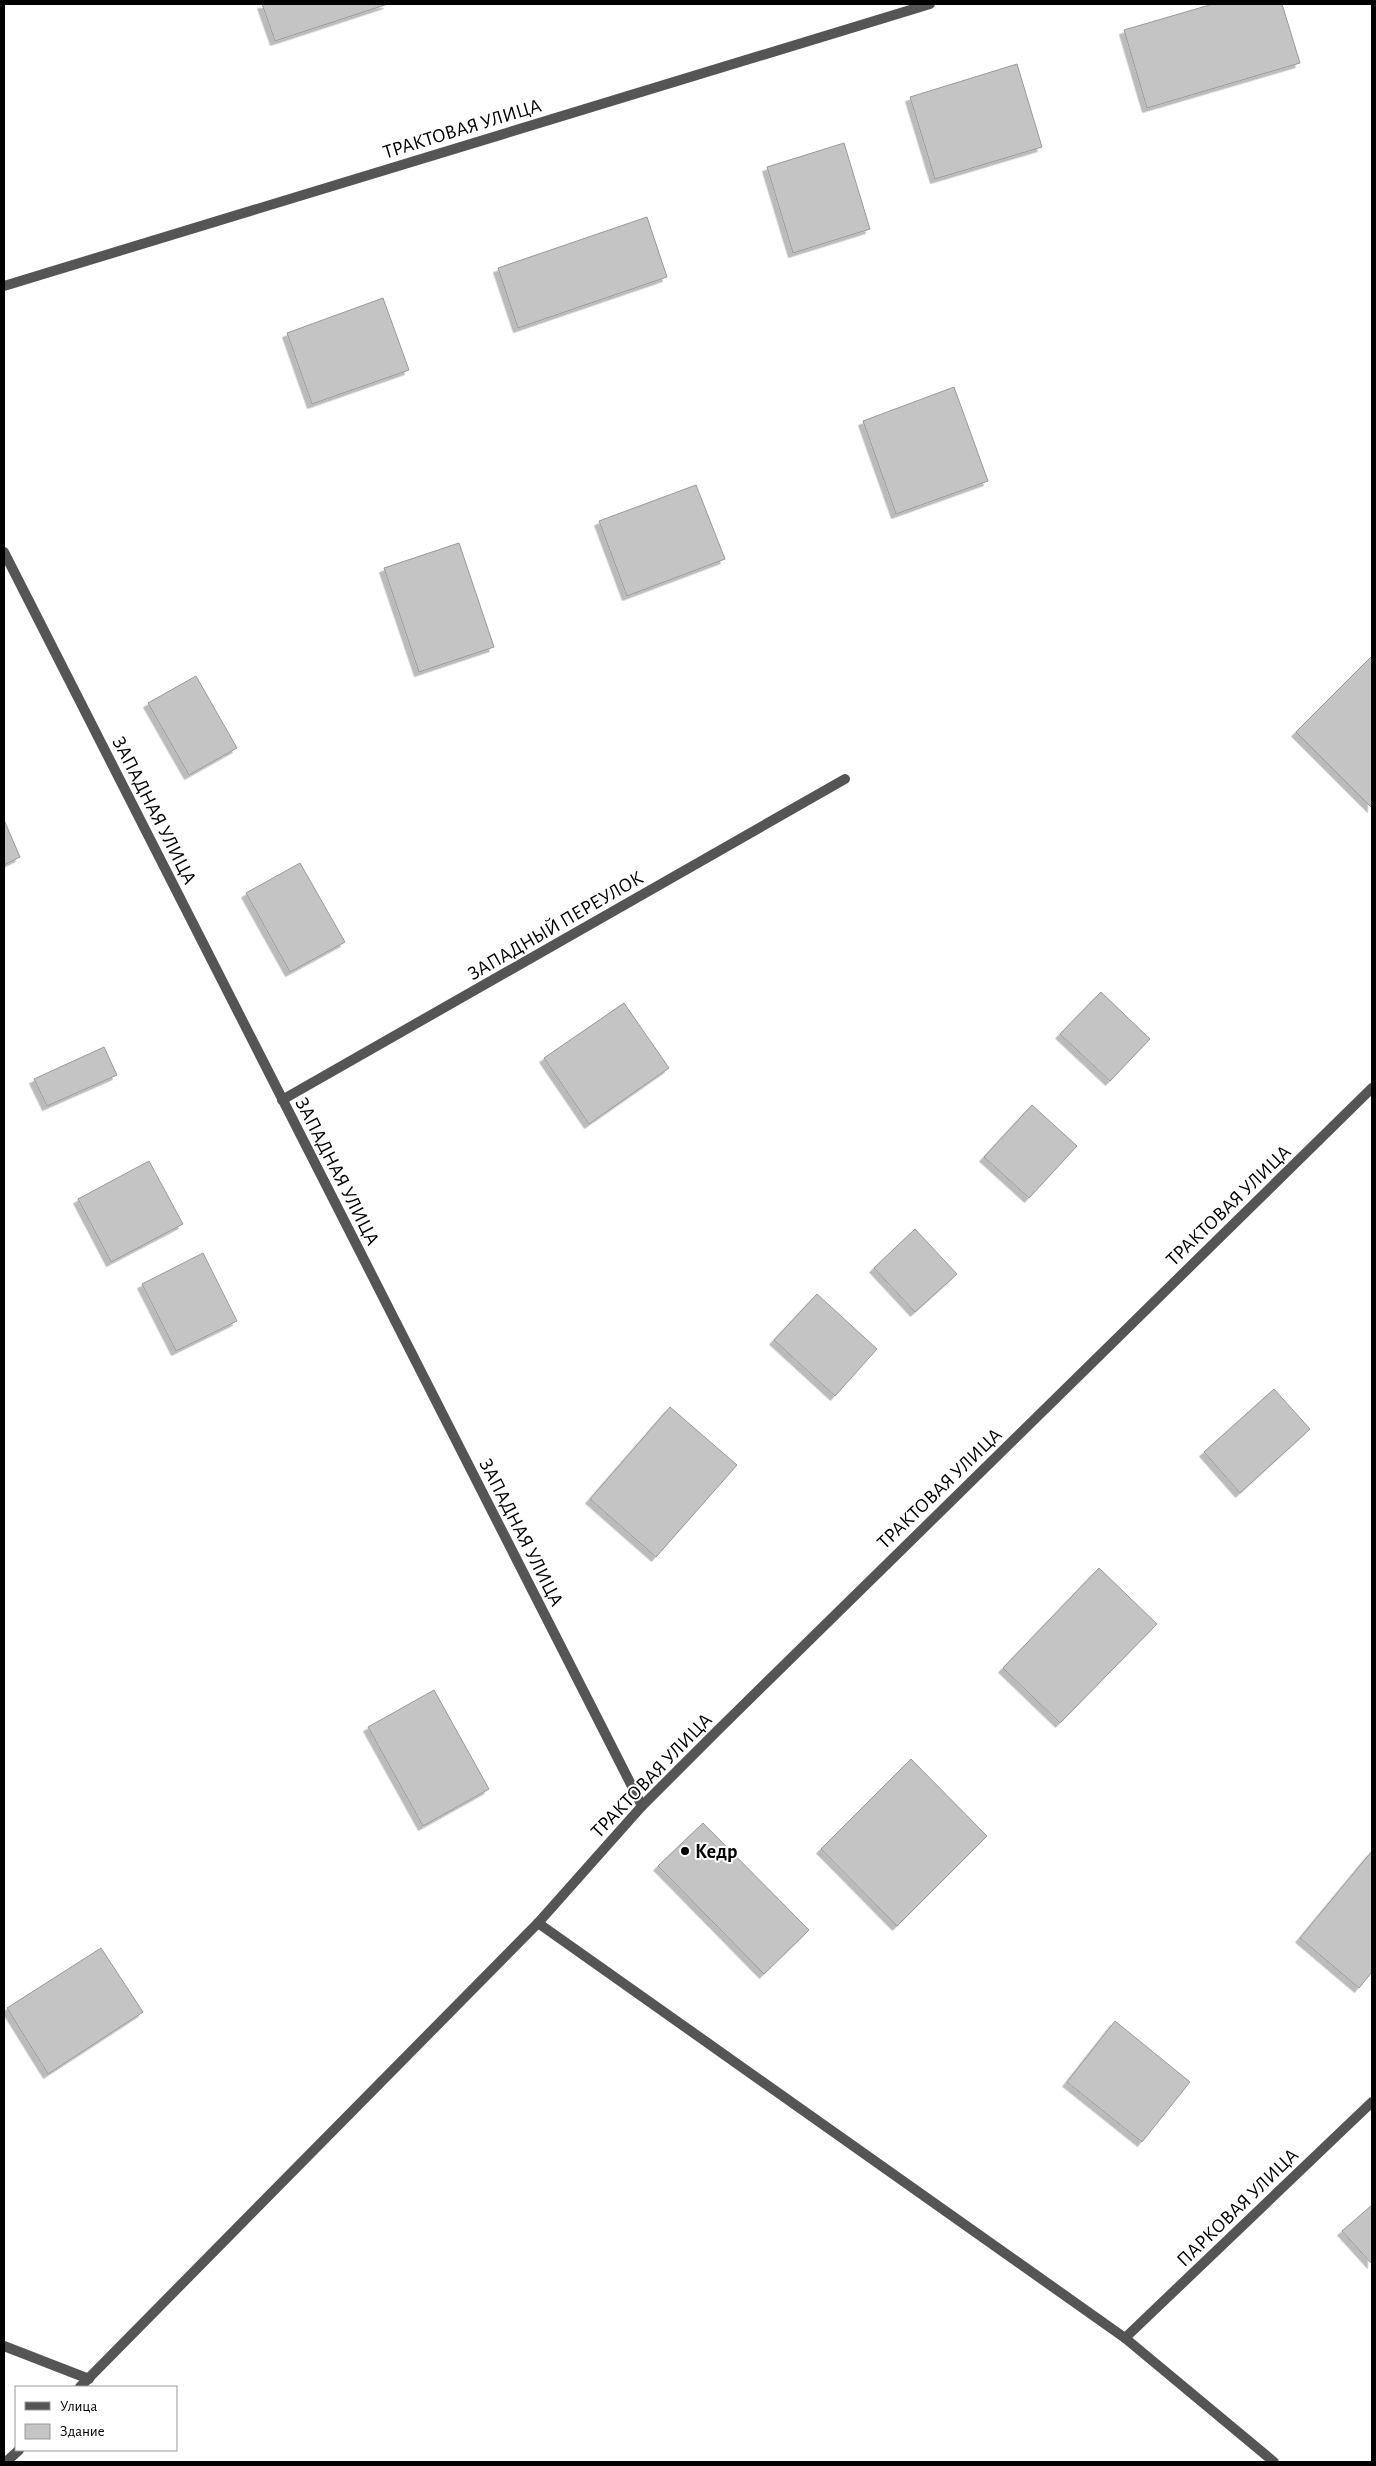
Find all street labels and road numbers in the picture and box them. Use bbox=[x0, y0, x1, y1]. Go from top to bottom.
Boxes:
street label: ТРАКТОВАЯ УЛИЦА bbox=[381, 95, 544, 163]
street label: ЗАПАДНАЯ УЛИЦА bbox=[108, 733, 200, 888]
street label: ЗАПАДНЫЙ ПЕРЕУЛОК bbox=[464, 867, 647, 984]
street label: ЗАПАДНАЯ УЛИЦА bbox=[291, 1094, 383, 1249]
street label: ТРАКТОВАЯ УЛИЦА bbox=[1163, 1141, 1295, 1270]
street label: ТРАКТОВАЯ УЛИЦА bbox=[874, 1424, 1006, 1553]
street label: ЗАПАДНАЯ УЛИЦА bbox=[475, 1455, 567, 1610]
street label: ТРАКТОВАЯ УЛИЦА bbox=[588, 1710, 716, 1842]
street label: ПАРКОВАЯ УЛИЦА bbox=[1173, 2145, 1302, 2271]

